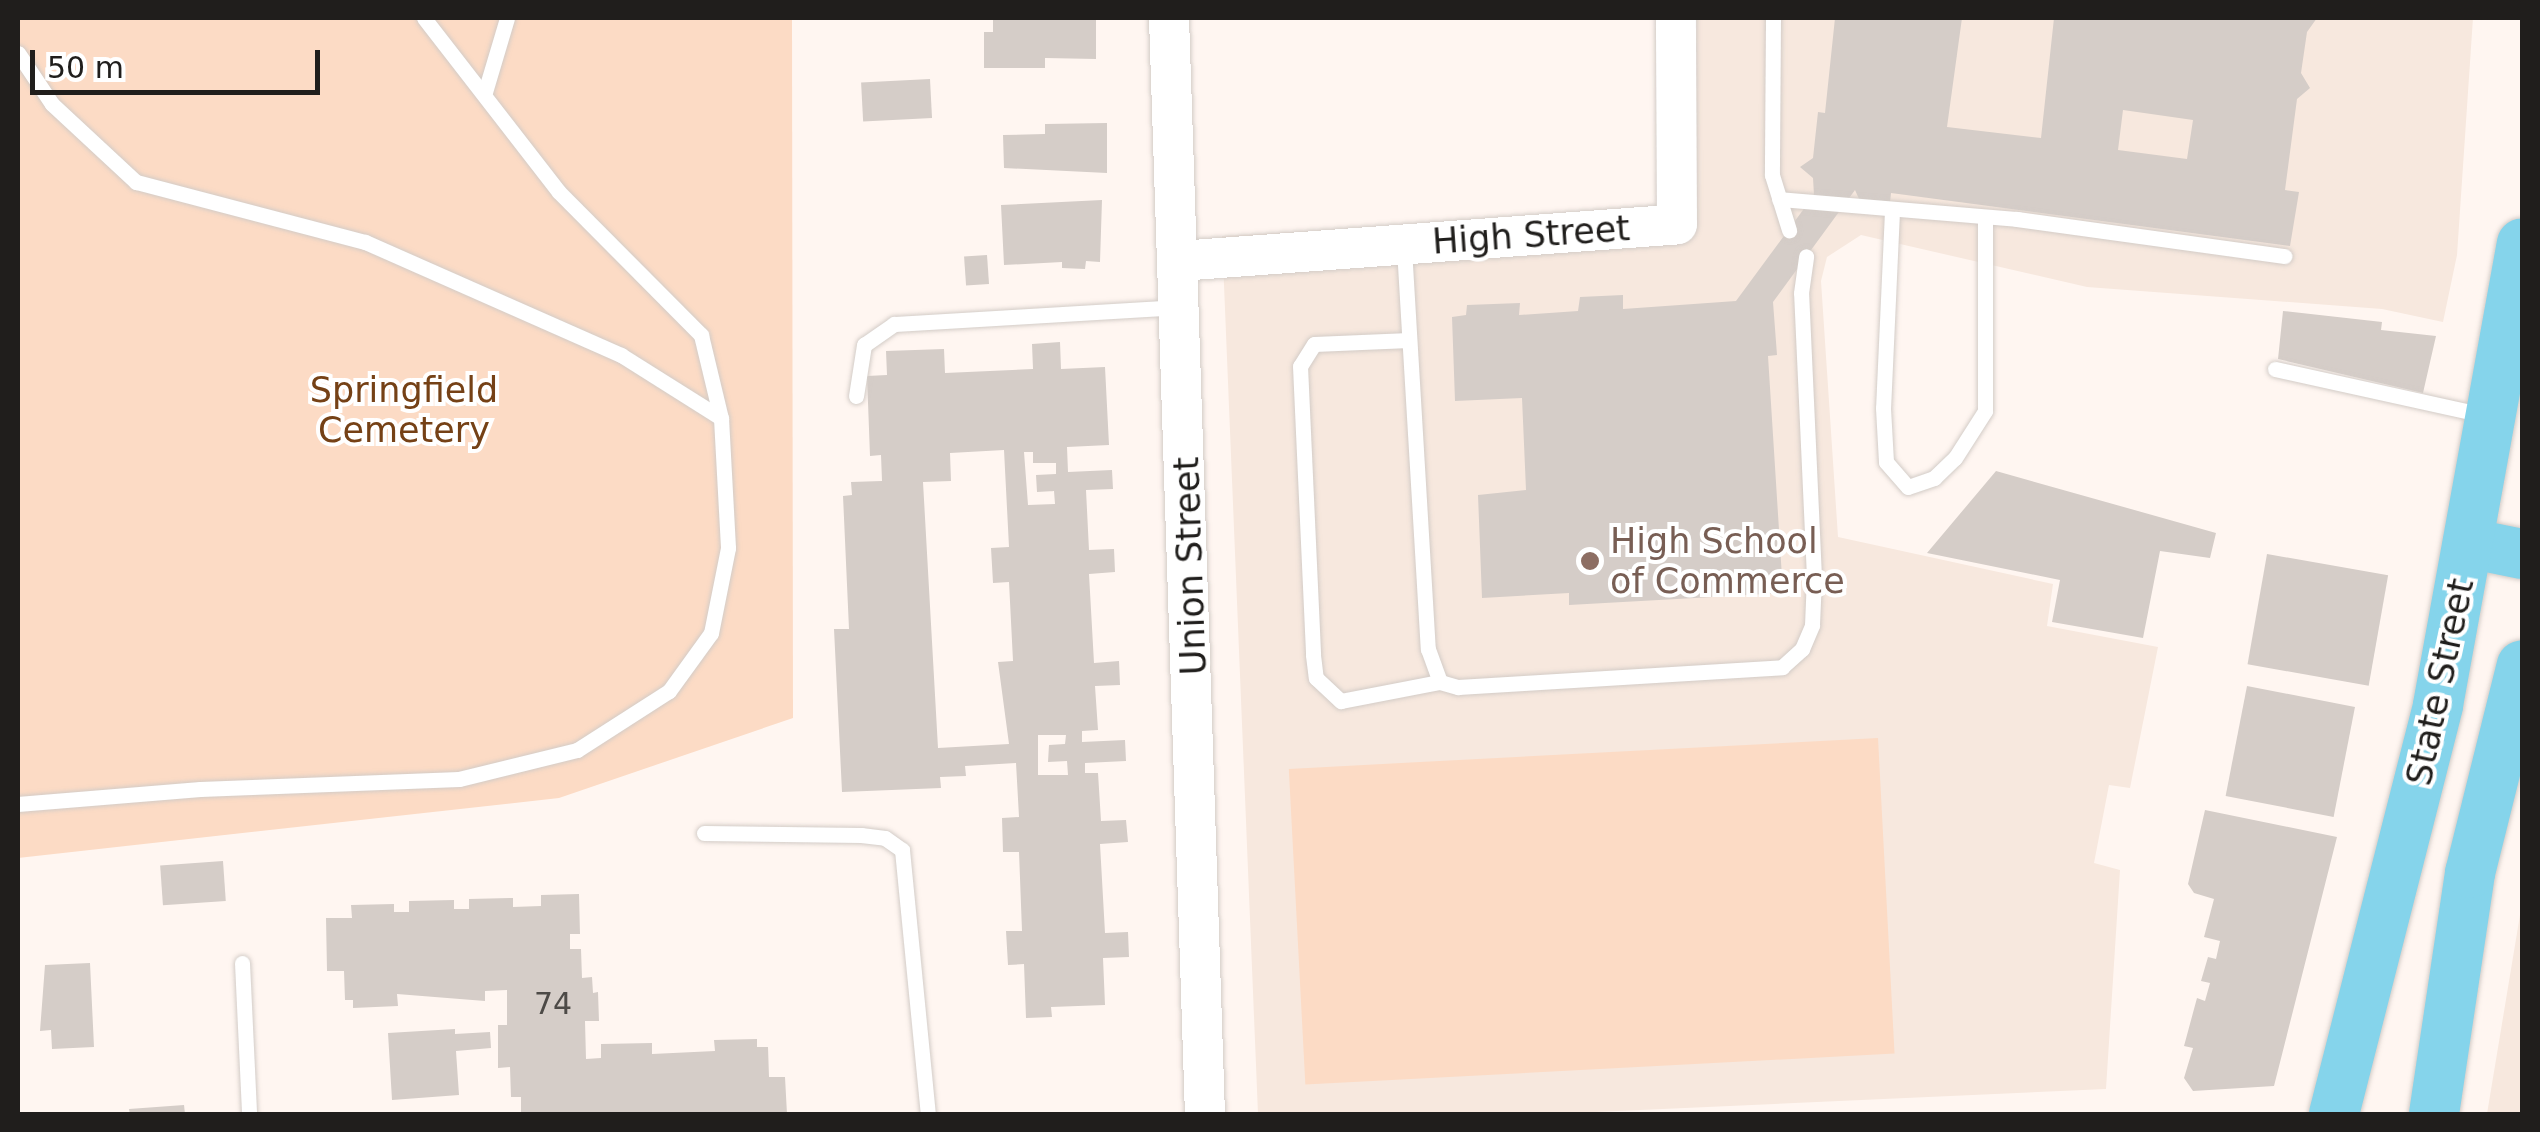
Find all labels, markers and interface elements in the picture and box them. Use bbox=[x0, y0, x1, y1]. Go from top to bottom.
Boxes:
scale bar bbox=[35, 30, 325, 92]
text: 50 m bbox=[47, 50, 124, 85]
street label: High Street bbox=[1431, 207, 1631, 263]
park label: Springfield Cemetery bbox=[310, 369, 498, 451]
street label: Union Street bbox=[1165, 456, 1215, 676]
place label: High School of Commerce bbox=[1610, 520, 1845, 602]
marker: High School of Commerce bbox=[1579, 550, 1601, 572]
street label: State Street bbox=[2398, 575, 2482, 789]
house number: 74 bbox=[534, 986, 572, 1022]

